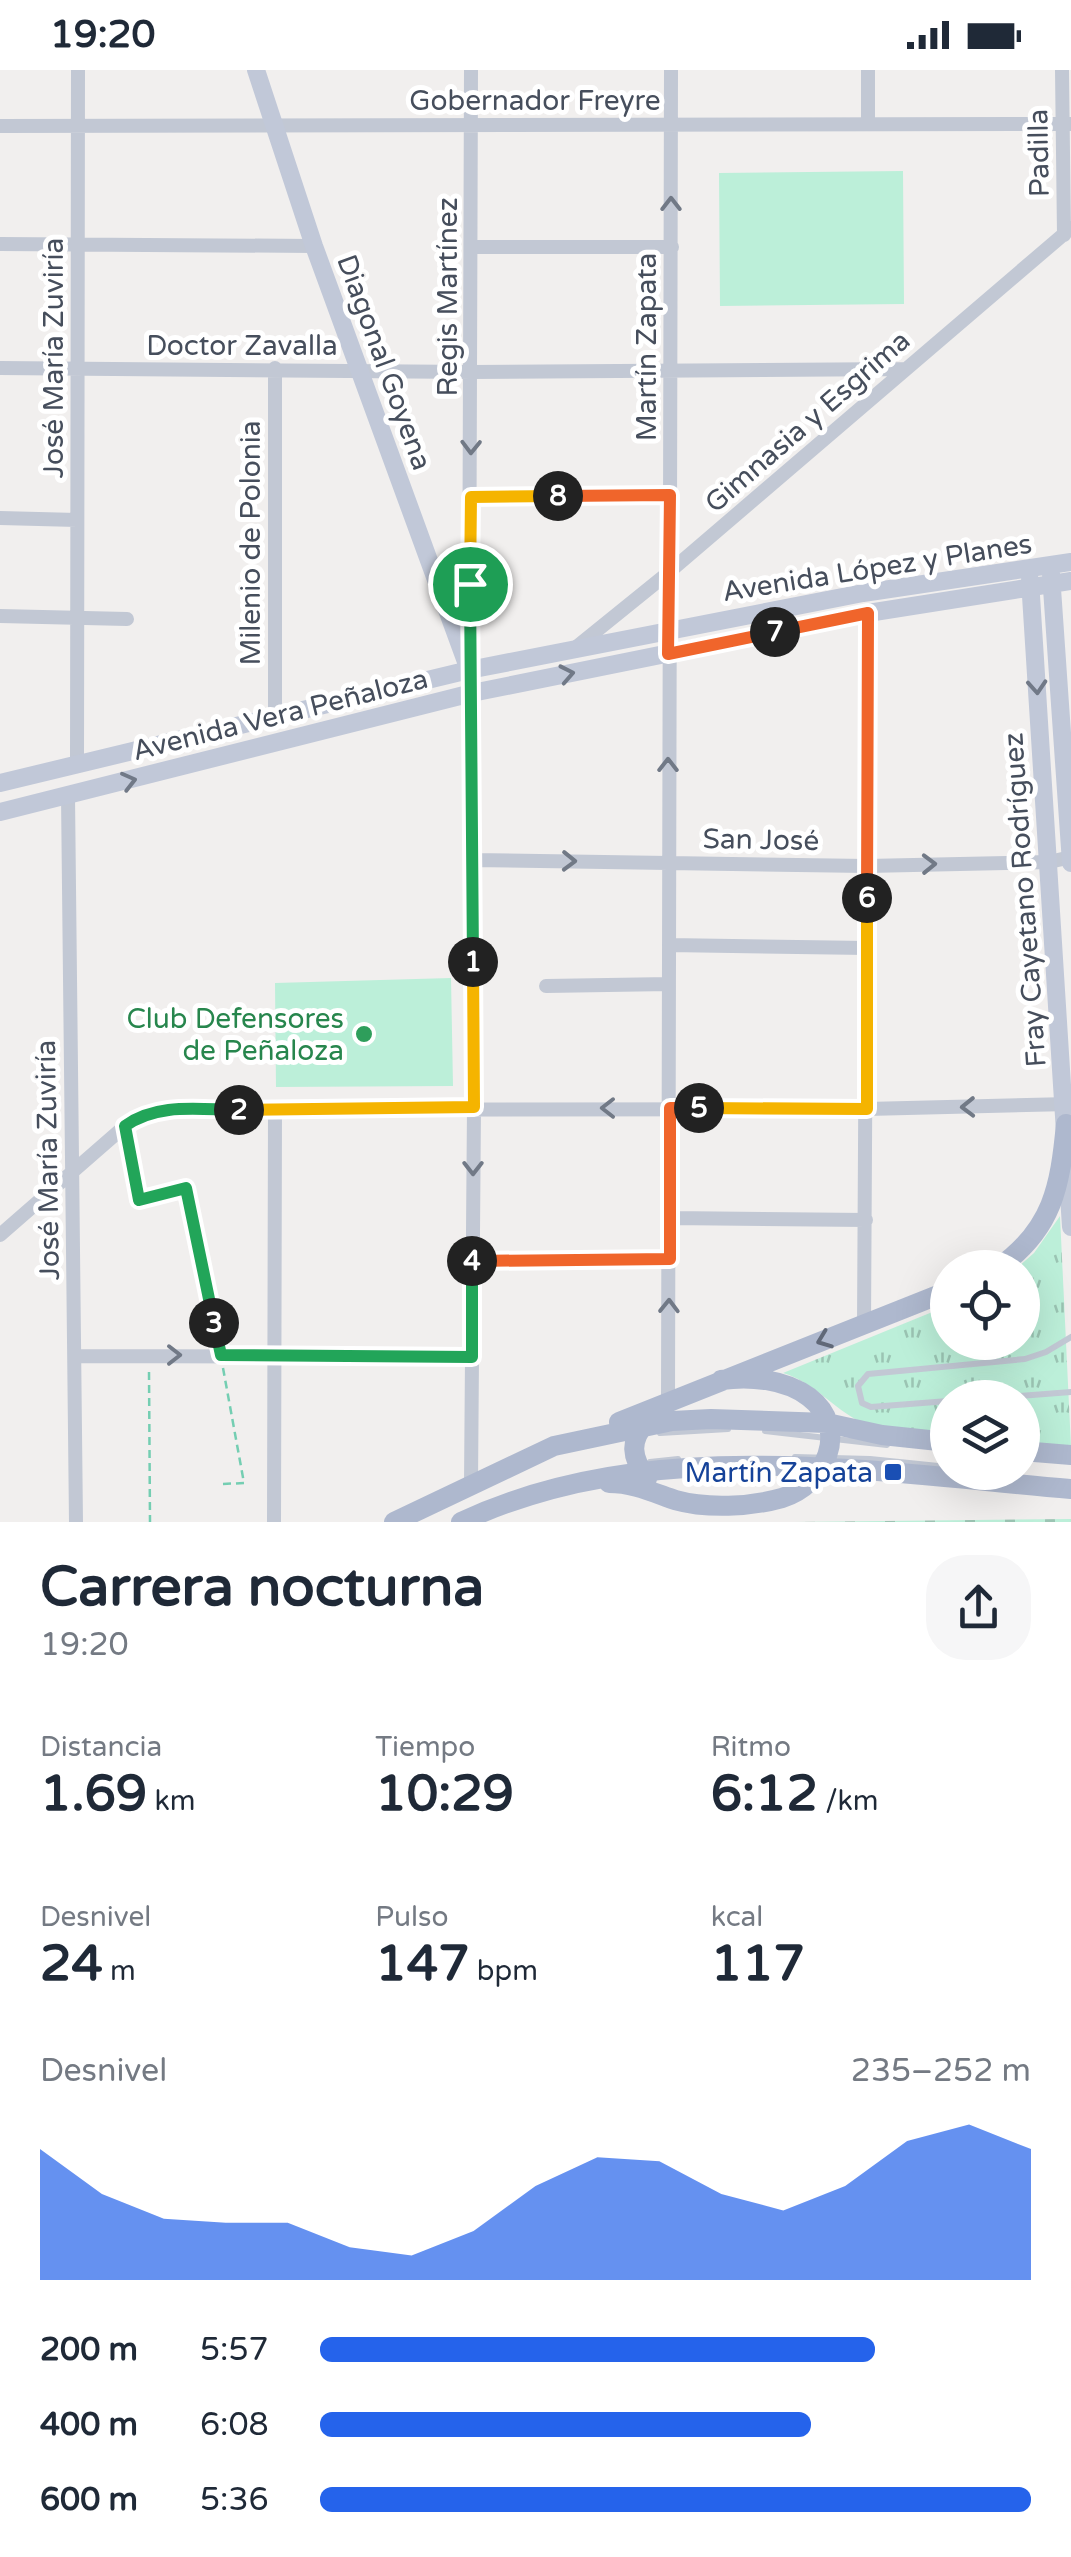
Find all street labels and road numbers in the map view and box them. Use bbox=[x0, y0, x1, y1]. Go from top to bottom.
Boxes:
street label: Gobernador Freyre bbox=[409, 84, 661, 118]
street label: Padilla bbox=[1021, 109, 1057, 197]
street label: Regis Martínez bbox=[431, 197, 465, 397]
street label: José María Zuviría bbox=[37, 238, 71, 478]
street label: Diagonal Goyena bbox=[329, 250, 439, 475]
street label: Martín Zapata bbox=[630, 253, 664, 441]
street label: Gimnasia y Esgrima bbox=[698, 324, 917, 520]
street label: Doctor Zavalla bbox=[146, 329, 338, 363]
street label: Milenio de Polonia bbox=[234, 421, 268, 665]
street label: Avenida López y Planes bbox=[720, 527, 1034, 609]
street label: Avenida Vera Peñaloza bbox=[129, 662, 432, 768]
street label: Fray Cayetano Rodríguez bbox=[996, 732, 1054, 1068]
street label: San José bbox=[702, 822, 820, 858]
street label: José María Zuviría bbox=[29, 1040, 67, 1280]

